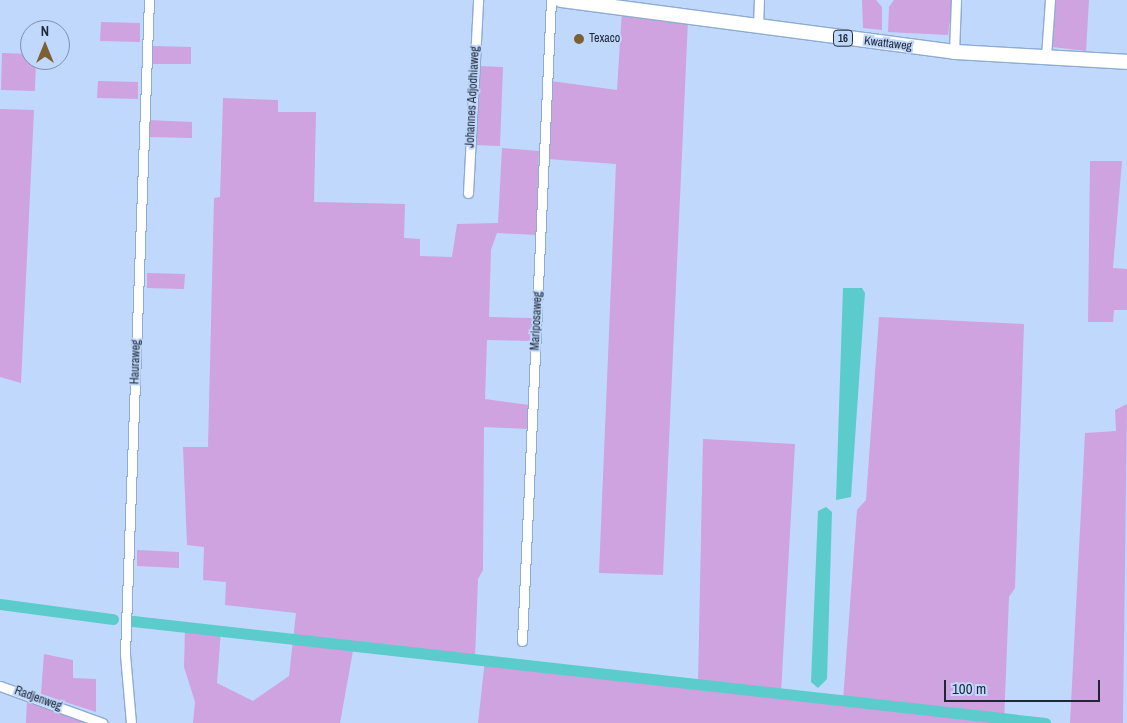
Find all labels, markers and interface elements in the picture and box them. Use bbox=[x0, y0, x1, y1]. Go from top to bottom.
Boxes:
north arrow bbox=[20, 20, 70, 70]
text: N bbox=[41, 22, 49, 40]
road number: 16 bbox=[832, 29, 854, 46]
place label: Texaco bbox=[589, 32, 620, 46]
marker: Texaco bbox=[573, 33, 585, 45]
street label: Kwattaweg bbox=[863, 34, 913, 54]
street label: Johannes Adjodhiaweg bbox=[463, 46, 483, 148]
street label: Mariposaweg bbox=[528, 291, 546, 351]
street label: Hauraweg bbox=[128, 339, 144, 385]
scale bar bbox=[947, 670, 1103, 702]
text: 100 m bbox=[952, 678, 986, 699]
street label: Radjenweg bbox=[12, 684, 64, 714]

